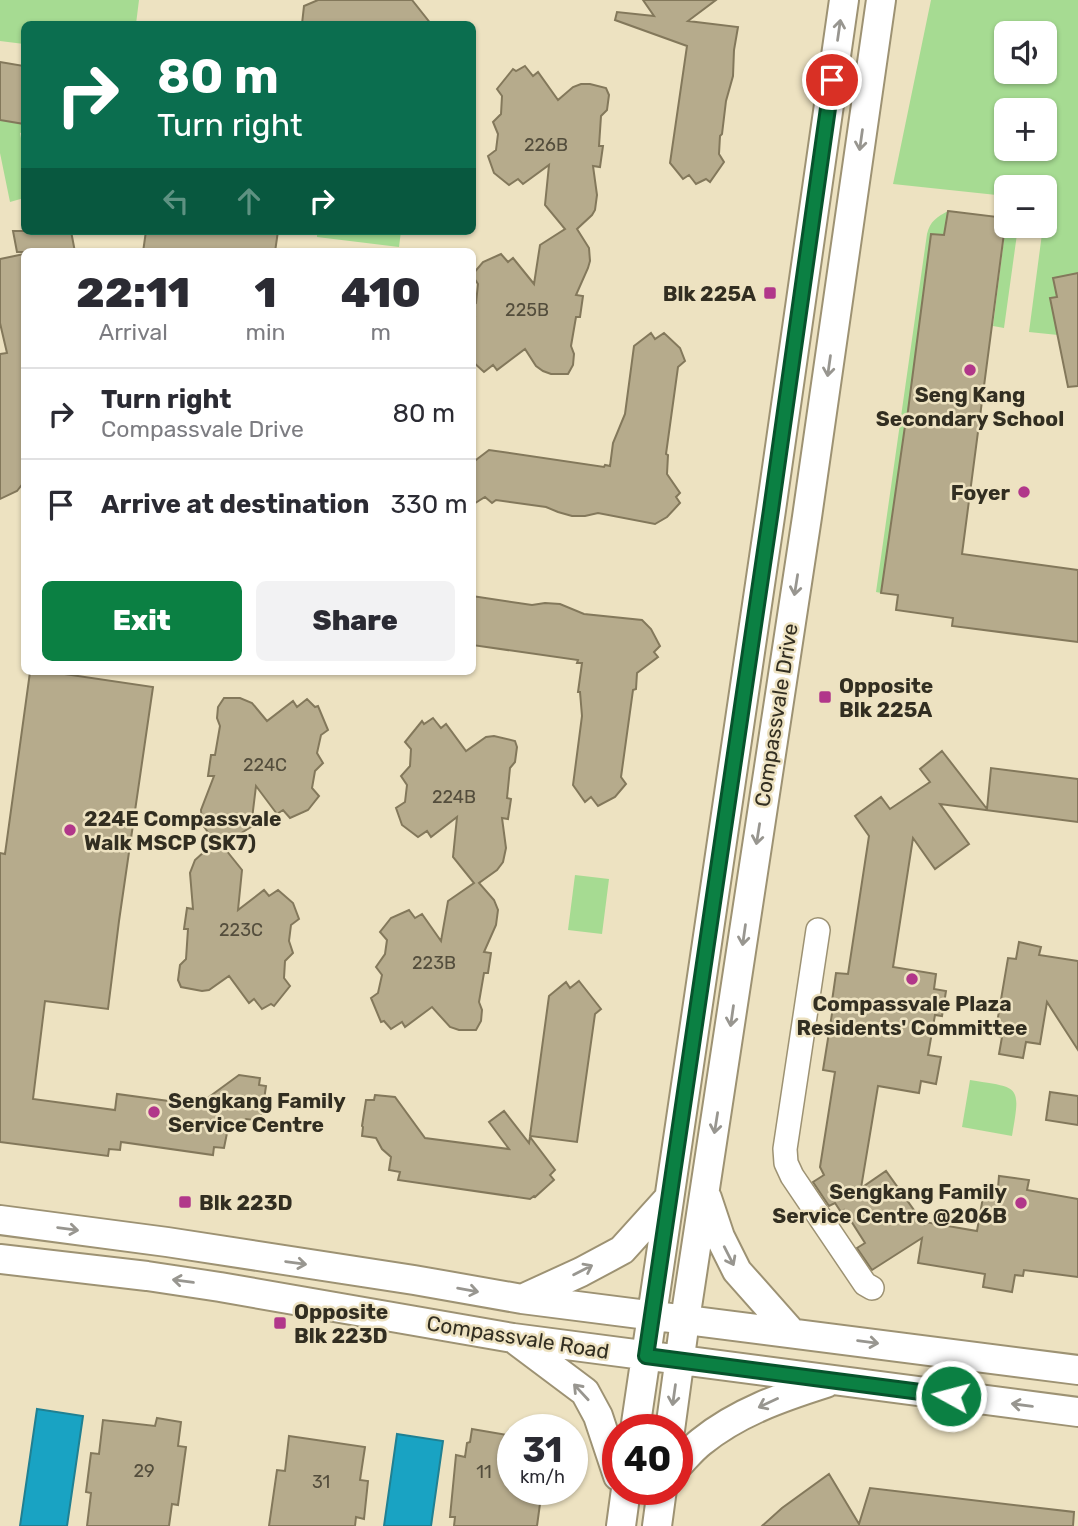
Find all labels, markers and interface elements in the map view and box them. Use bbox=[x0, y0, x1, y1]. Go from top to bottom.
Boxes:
one-way arrow bbox=[833, 20, 846, 42]
map controls bbox=[994, 21, 1057, 238]
button: sound bbox=[994, 21, 1057, 84]
text: 80 m bbox=[157, 47, 279, 105]
icon: right bbox=[42, 49, 133, 140]
pin bbox=[802, 50, 862, 110]
icon: arrive bbox=[813, 61, 851, 99]
button: + bbox=[994, 98, 1057, 161]
text: Turn right bbox=[157, 106, 302, 144]
one-way arrow bbox=[854, 128, 867, 151]
house number: 226B bbox=[524, 134, 568, 156]
button: − bbox=[994, 175, 1057, 238]
icon: left bbox=[157, 182, 195, 220]
icon: ahead bbox=[230, 182, 268, 220]
icon: right bbox=[303, 182, 341, 220]
text: 22:11 bbox=[76, 268, 190, 318]
text: 1 bbox=[254, 268, 277, 318]
text: 410 bbox=[341, 268, 421, 318]
place label: Blk 225A bbox=[663, 281, 756, 306]
marker: Blk 225A bbox=[762, 285, 778, 301]
house number: 225B bbox=[505, 299, 549, 321]
text: Arrival bbox=[99, 318, 168, 346]
text: min bbox=[245, 318, 285, 346]
text: m bbox=[370, 318, 391, 346]
one-way arrow bbox=[822, 354, 835, 376]
marker: Seng Kang Secondary School bbox=[962, 362, 978, 378]
place label: Seng Kang Secondary School bbox=[876, 382, 1064, 431]
text: Turn right bbox=[101, 384, 231, 415]
icon: right bbox=[42, 395, 80, 433]
text: 80 m bbox=[392, 398, 455, 429]
text: Compassvale Drive bbox=[101, 415, 304, 443]
place label: Foyer bbox=[951, 480, 1010, 505]
marker: Foyer bbox=[1016, 484, 1032, 500]
icon: arrive bbox=[42, 486, 80, 524]
text: Arrive at destination bbox=[101, 489, 369, 520]
text: 330 m bbox=[390, 489, 468, 520]
one-way arrow bbox=[789, 573, 802, 595]
button: Exit bbox=[42, 581, 242, 661]
button: Share bbox=[256, 581, 455, 661]
street label: Compassvale Drive bbox=[749, 622, 803, 808]
place label: Opposite Blk 225A bbox=[839, 673, 933, 722]
marker: Opposite Blk 225A bbox=[817, 689, 833, 705]
house number: 224C bbox=[243, 754, 287, 776]
house number: 224B bbox=[432, 786, 476, 808]
place label: 224E Compassvale Walk MSCP (SK7) bbox=[84, 806, 282, 855]
marker: 224E Compassvale Walk MSCP (SK7) bbox=[62, 822, 78, 838]
one-way arrow bbox=[752, 822, 765, 845]
house number: 223C bbox=[219, 919, 263, 941]
one-way arrow bbox=[737, 923, 750, 946]
house number: 223B bbox=[412, 952, 456, 974]
marker: Compassvale Plaza Residents' Committee bbox=[904, 971, 920, 987]
place label: Compassvale Plaza Residents' Committee bbox=[797, 991, 1027, 1040]
one-way arrow bbox=[725, 1005, 738, 1027]
place label: Sengkang Family Service Centre bbox=[168, 1088, 346, 1137]
marker: Sengkang Family Service Centre bbox=[146, 1104, 162, 1120]
one-way arrow bbox=[709, 1111, 722, 1134]
place label: Sengkang Family Service Centre @206B bbox=[772, 1179, 1007, 1228]
place label: Blk 223D bbox=[199, 1190, 293, 1215]
marker: Blk 223D bbox=[177, 1194, 193, 1210]
marker: Sengkang Family Service Centre @206B bbox=[1013, 1195, 1029, 1211]
one-way arrow bbox=[56, 1223, 79, 1236]
one-way arrow bbox=[722, 1245, 736, 1266]
one-way arrow bbox=[284, 1256, 307, 1269]
one-way arrow bbox=[572, 1263, 593, 1277]
one-way arrow bbox=[172, 1275, 195, 1288]
one-way arrow bbox=[456, 1284, 479, 1297]
place label: Opposite Blk 223D bbox=[294, 1299, 388, 1348]
street label: Compassvale Road bbox=[425, 1310, 611, 1364]
marker: Opposite Blk 223D bbox=[272, 1315, 288, 1331]
one-way arrow bbox=[856, 1336, 879, 1349]
position arrow bbox=[914, 1359, 988, 1433]
one-way arrow bbox=[573, 1383, 590, 1400]
one-way arrow bbox=[668, 1383, 681, 1406]
one-way arrow bbox=[758, 1397, 779, 1411]
one-way arrow bbox=[1011, 1398, 1034, 1411]
speed limit sign: 40 bbox=[602, 1414, 693, 1505]
text: 31 bbox=[523, 1429, 562, 1471]
house number: 29 bbox=[133, 1460, 155, 1482]
house number: 11 bbox=[476, 1461, 492, 1483]
text: km/h bbox=[520, 1466, 565, 1488]
house number: 31 bbox=[312, 1471, 330, 1493]

